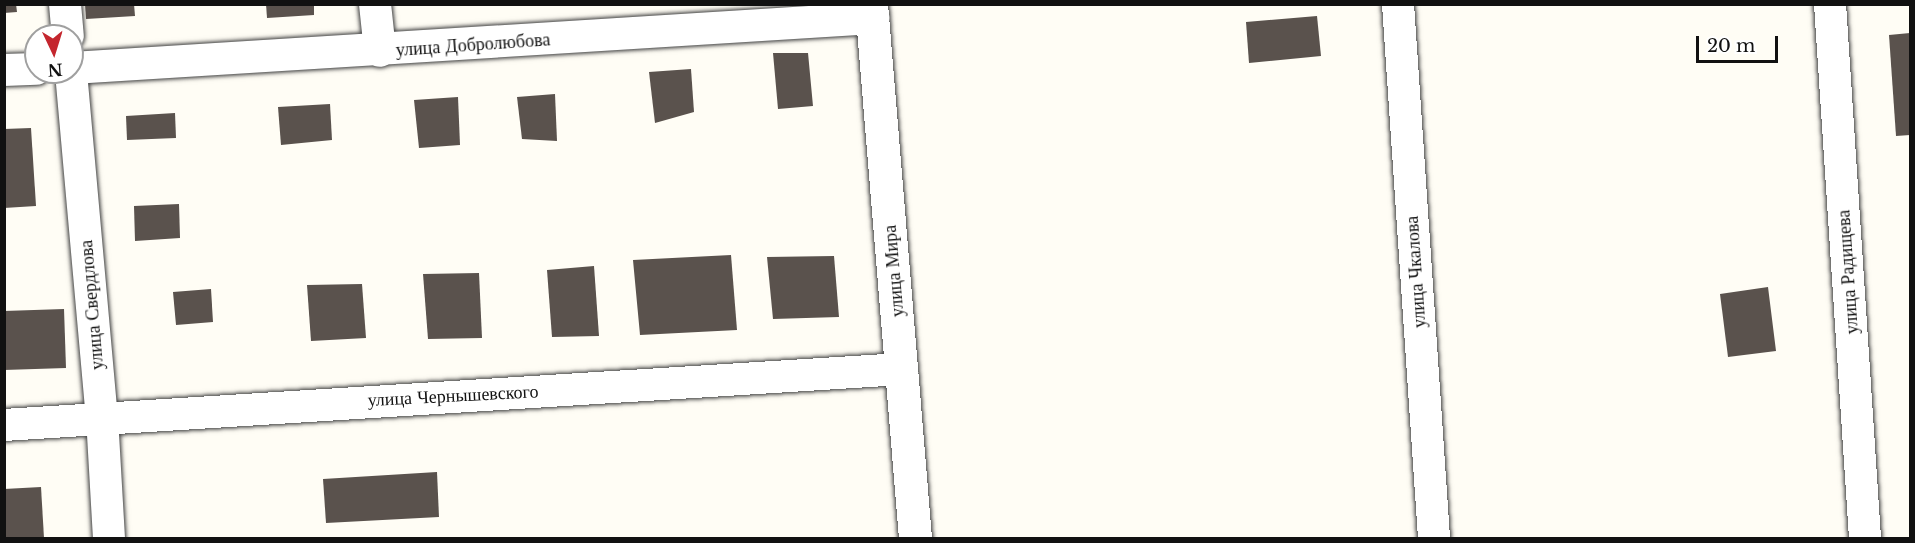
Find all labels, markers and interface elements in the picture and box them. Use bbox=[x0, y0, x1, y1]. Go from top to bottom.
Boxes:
north arrow bbox=[24, 24, 84, 84]
scale bar bbox=[1699, 24, 1782, 62]
street label: улица Добролюбова bbox=[395, 29, 551, 61]
text: 20 m bbox=[1707, 35, 1755, 57]
text: N bbox=[47, 59, 63, 80]
street label: улица Радищева bbox=[1833, 209, 1863, 335]
street label: улица Чкалова bbox=[1401, 215, 1431, 329]
street label: улица Мира bbox=[879, 224, 909, 318]
street label: улица Свердлова bbox=[76, 239, 108, 371]
street label: улица Чернышевского bbox=[367, 381, 539, 411]

